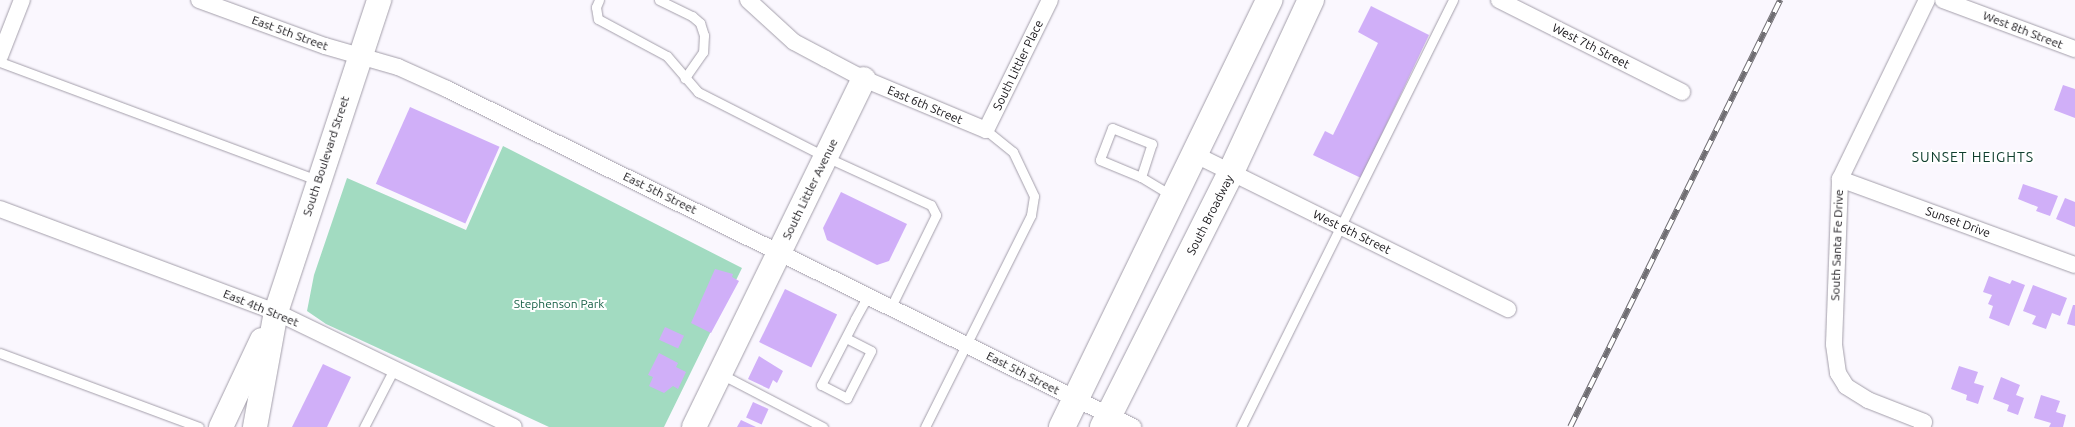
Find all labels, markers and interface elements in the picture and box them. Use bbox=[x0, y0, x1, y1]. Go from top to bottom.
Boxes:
street label: West 8th Street bbox=[1981, 8, 2065, 52]
street label: East 5th Street bbox=[250, 13, 330, 53]
street label: South Littler Place bbox=[990, 17, 1046, 113]
street label: West 7th Street bbox=[1550, 20, 1632, 72]
street label: East 6th Street bbox=[885, 83, 965, 127]
street label: South Boulevard Street bbox=[300, 94, 352, 218]
street label: South Littler Avenue bbox=[779, 136, 841, 242]
district label: SUNSET HEIGHTS bbox=[1910, 149, 2036, 165]
street label: East 5th Street bbox=[621, 169, 699, 217]
street label: South Broadway bbox=[1184, 172, 1236, 258]
street label: South Santa Fe Drive bbox=[1828, 189, 1846, 301]
street label: Sunset Drive bbox=[1924, 204, 1992, 240]
street label: West 6th Street bbox=[1311, 207, 1393, 257]
street label: East 4th Street bbox=[221, 286, 301, 330]
park label: Stephenson Park bbox=[514, 297, 604, 311]
street label: East 5th Street bbox=[984, 348, 1062, 398]

